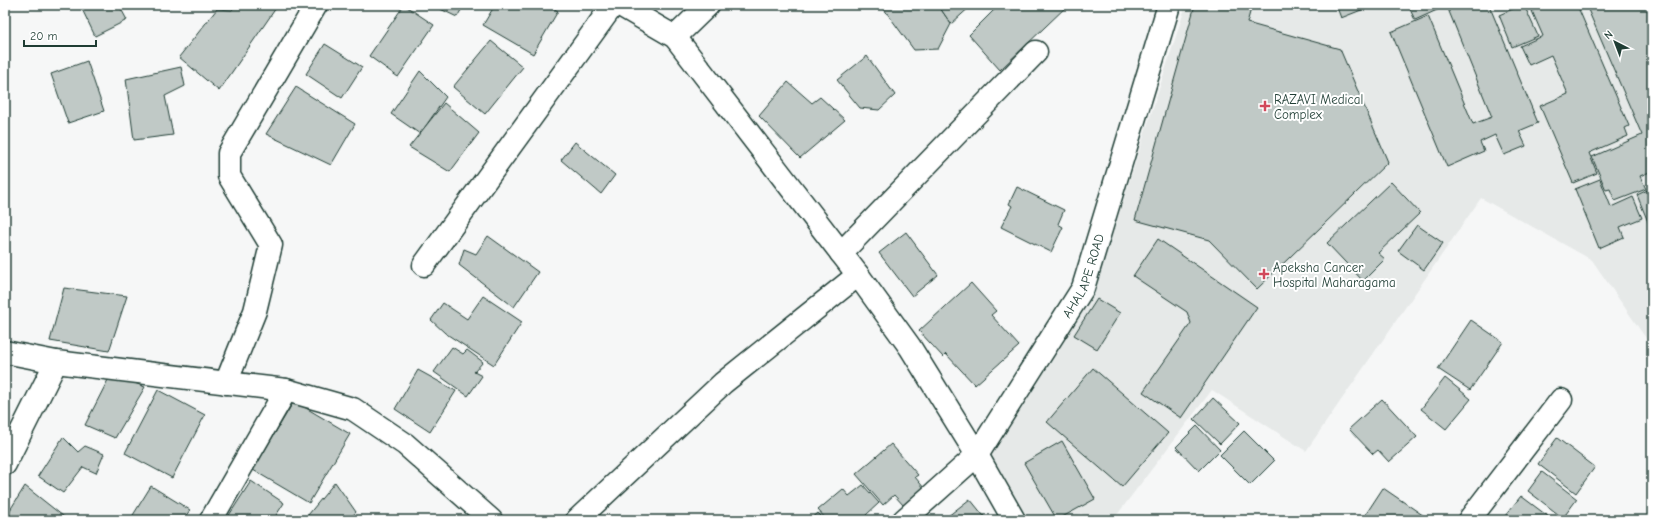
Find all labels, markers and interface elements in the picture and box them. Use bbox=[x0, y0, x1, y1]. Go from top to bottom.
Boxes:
scale bar bbox=[24, 22, 96, 48]
north arrow bbox=[1595, 22, 1635, 62]
text: N bbox=[1602, 28, 1616, 42]
text: 20 m bbox=[30, 29, 58, 43]
place label: RAZAVI Medical Complex bbox=[1274, 92, 1363, 122]
marker: RAZAVI Medical Complex bbox=[1259, 100, 1271, 112]
street label: AHALAPE ROAD bbox=[1059, 232, 1107, 321]
place label: Apeksha Cancer Hospital Maharagama bbox=[1273, 260, 1396, 290]
marker: Apeksha Cancer Hospital Maharagama bbox=[1258, 268, 1270, 280]

